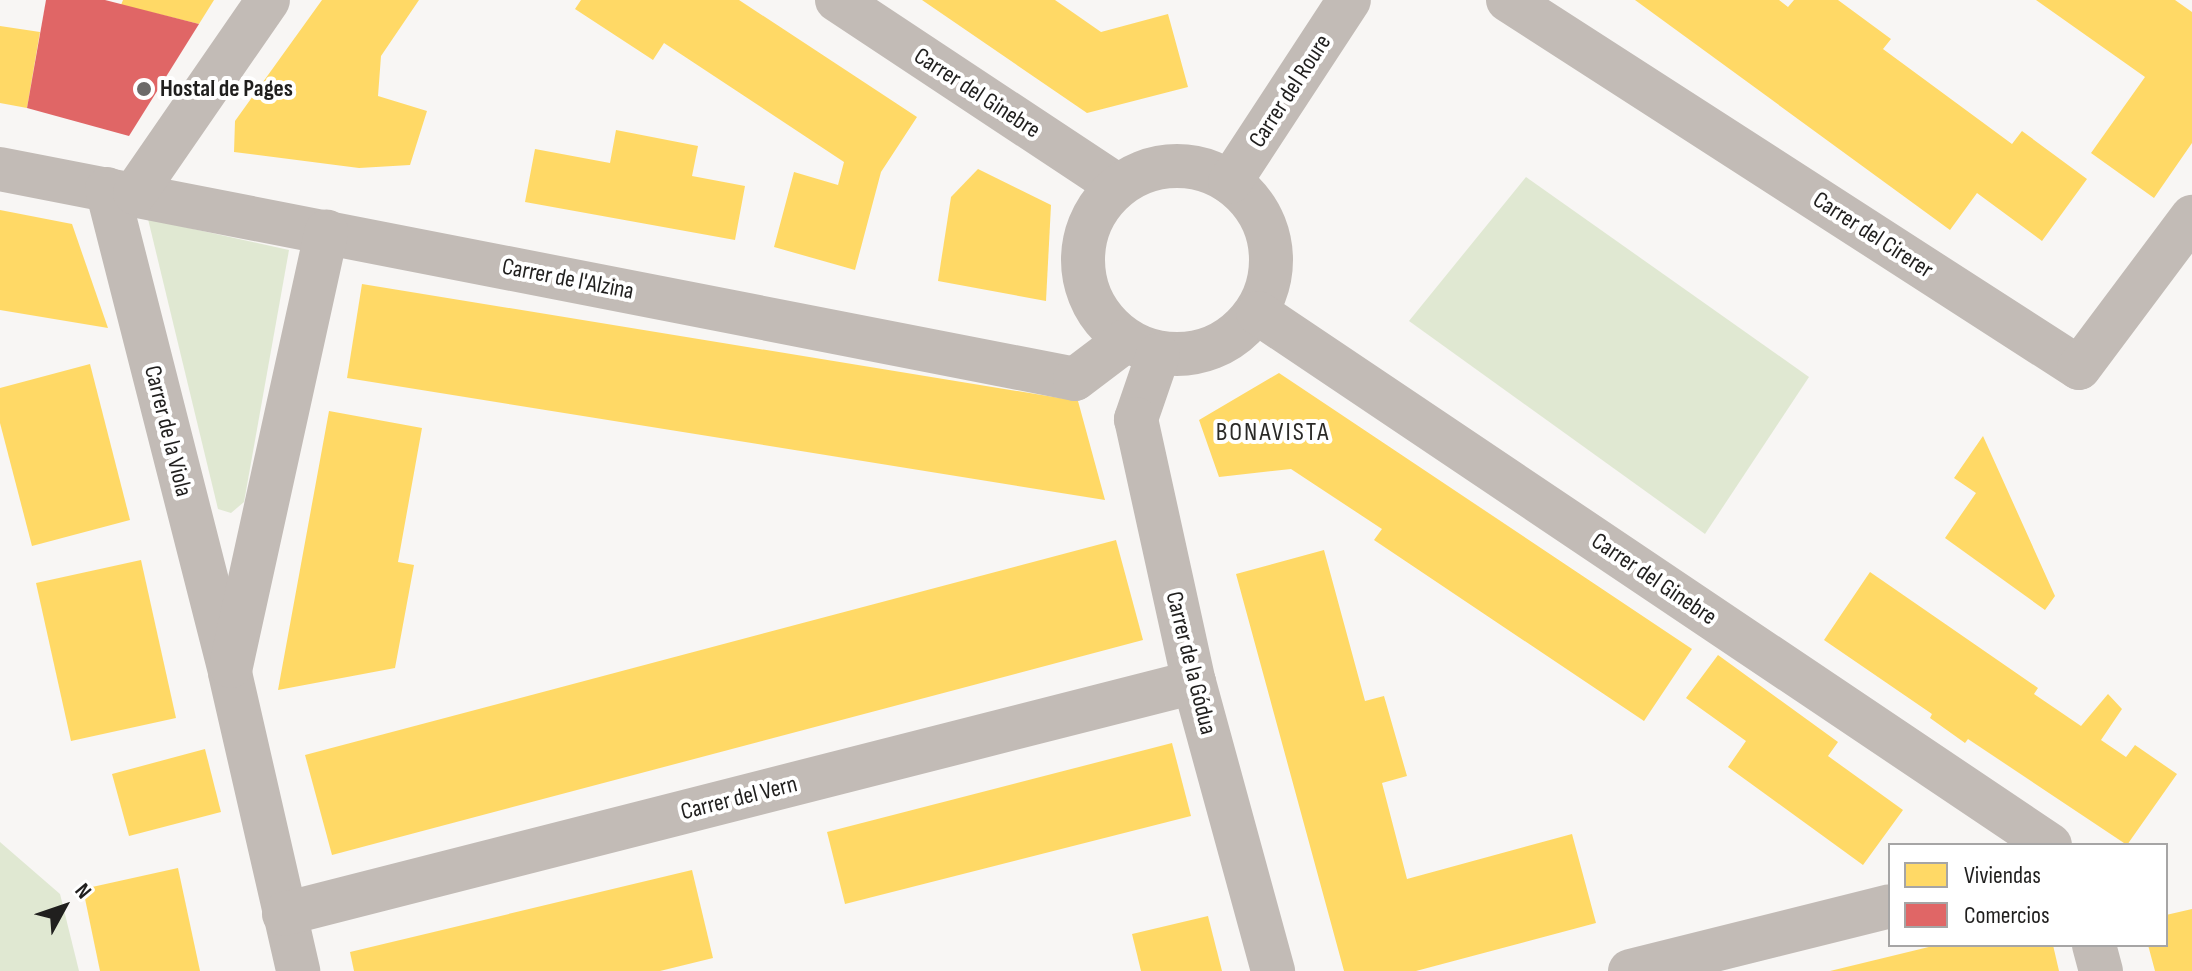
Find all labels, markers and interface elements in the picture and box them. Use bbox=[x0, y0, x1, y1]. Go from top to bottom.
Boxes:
street label: Carrer del Roure bbox=[1243, 29, 1337, 153]
street label: Carrer del Ginebre bbox=[908, 42, 1046, 144]
place label: Hostal de Pages bbox=[160, 75, 293, 103]
marker: Hostal de Pages bbox=[135, 80, 153, 98]
street label: Carrer del Cirerer bbox=[1808, 185, 1938, 285]
street label: Carrer de l'Alzina bbox=[500, 252, 636, 306]
street label: Carrer de la Viola bbox=[138, 362, 198, 500]
district label: BONAVISTA bbox=[1216, 417, 1330, 449]
street label: Carrer del Ginebre bbox=[1586, 527, 1722, 631]
street label: Carrer de la Gódua bbox=[1159, 588, 1223, 738]
street label: Carrer del Vern bbox=[678, 770, 800, 826]
legend bbox=[1888, 843, 2168, 947]
text: Viviendas bbox=[1964, 861, 2041, 890]
north arrow bbox=[24, 867, 104, 947]
text: N bbox=[69, 878, 97, 904]
text: Comercios bbox=[1964, 901, 2050, 930]

